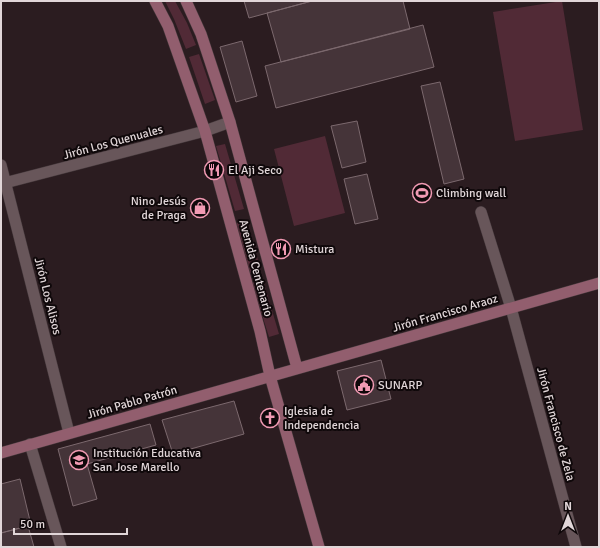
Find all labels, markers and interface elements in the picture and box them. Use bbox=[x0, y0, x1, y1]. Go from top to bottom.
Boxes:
street label: Jirón Los Quenuales bbox=[62, 122, 165, 163]
restaurant icon: El Aji Seco bbox=[203, 159, 225, 181]
place label: El Aji Seco bbox=[228, 163, 282, 178]
sports icon: Climbing wall bbox=[411, 182, 433, 204]
place label: Climbing wall bbox=[436, 186, 507, 201]
place label: Nino Jesús de Praga bbox=[131, 194, 186, 223]
shop icon: Nino Jesús de Praga bbox=[189, 197, 211, 219]
street label: Avenida Centenario bbox=[235, 218, 276, 318]
restaurant icon: Mistura bbox=[270, 238, 292, 260]
place label: Mistura bbox=[295, 242, 334, 257]
street label: Jirón Los Alisos bbox=[31, 256, 64, 336]
street label: Jirón Francisco Araoz bbox=[391, 291, 500, 336]
street label: Jirón Francisco de Zela bbox=[533, 366, 578, 483]
public building icon: SUNARP bbox=[353, 374, 375, 396]
place label: SUNARP bbox=[378, 378, 422, 393]
street label: Jirón Pablo Patrón bbox=[85, 382, 179, 423]
place label: Iglesia de Independencia bbox=[284, 404, 359, 433]
church icon: Iglesia de Independencia bbox=[259, 407, 281, 429]
place label: Institución Educativa San Jose Marello bbox=[93, 446, 201, 475]
school or university icon: Institución Educativa San Jose Marello bbox=[68, 449, 90, 471]
north arrow bbox=[548, 496, 588, 536]
text: N bbox=[564, 500, 572, 513]
scale bar bbox=[14, 510, 127, 536]
text: 50 m bbox=[20, 517, 45, 532]

